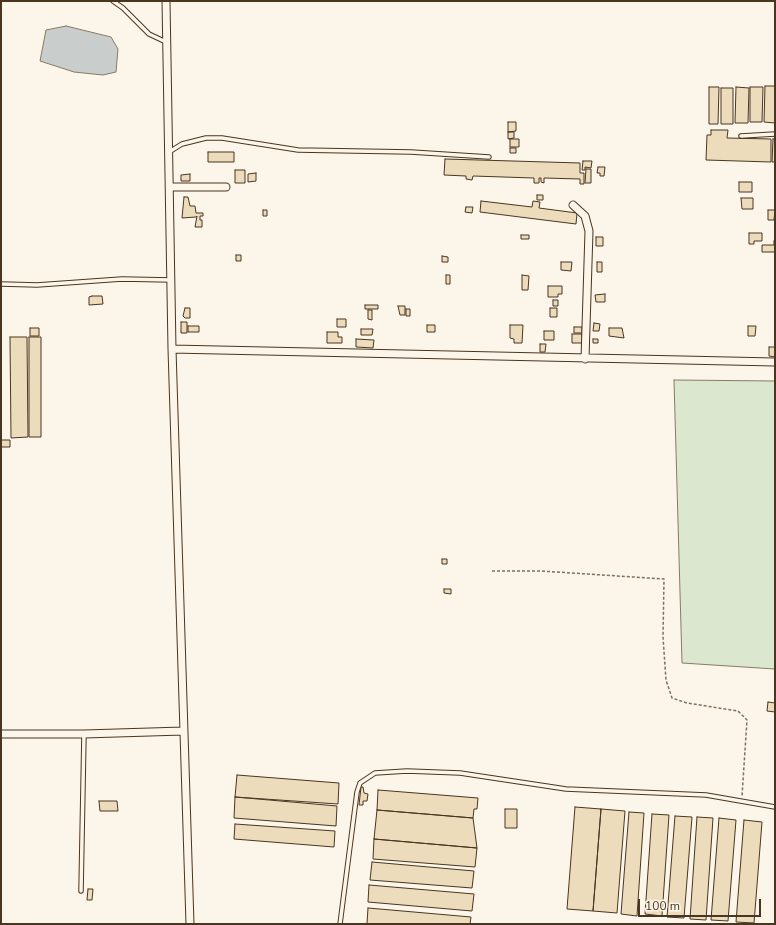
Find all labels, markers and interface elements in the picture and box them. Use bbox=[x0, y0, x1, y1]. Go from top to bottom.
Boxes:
scale bar bbox=[640, 891, 763, 917]
text: 100 m bbox=[645, 898, 680, 914]

